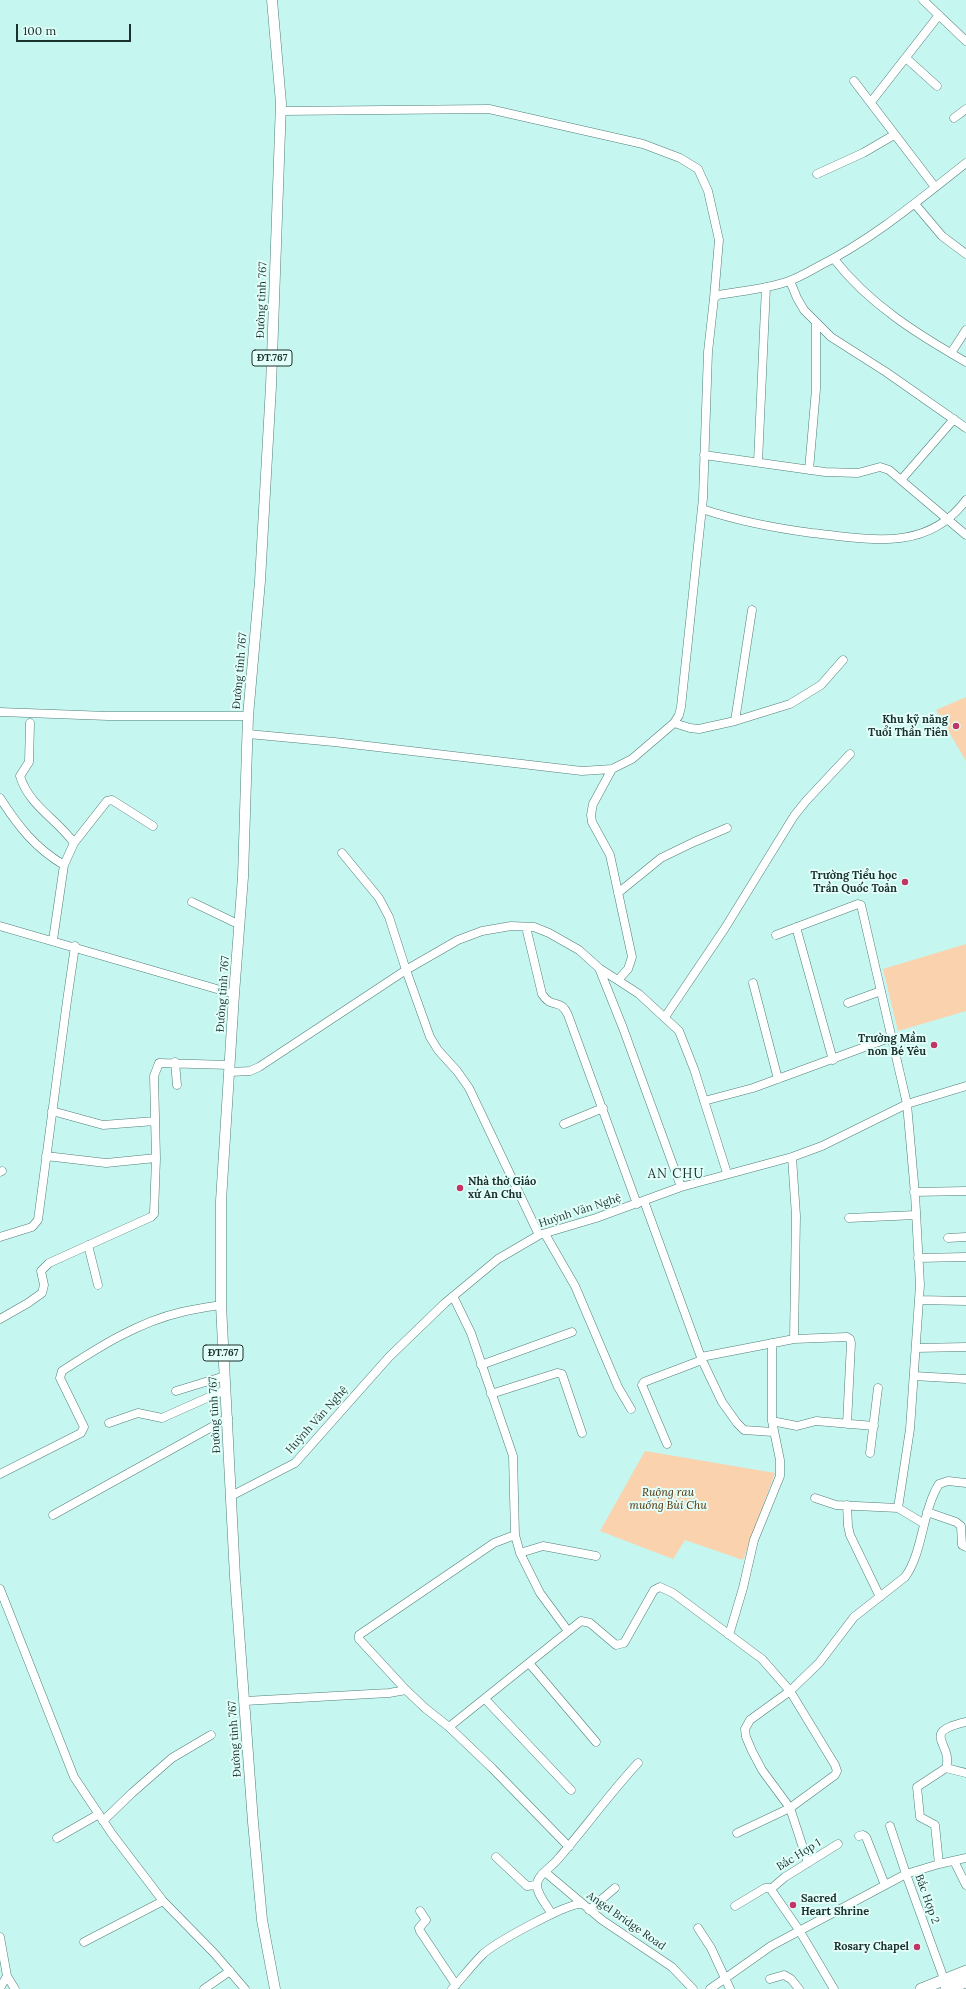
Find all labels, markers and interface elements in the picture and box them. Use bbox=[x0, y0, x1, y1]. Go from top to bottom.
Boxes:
scale bar bbox=[18, 16, 133, 42]
text: 100 m bbox=[23, 23, 56, 38]
street label: Đường tỉnh 767 bbox=[254, 261, 270, 339]
road number: ĐT.767 bbox=[252, 350, 292, 366]
street label: Đường tỉnh 767 bbox=[230, 632, 250, 710]
place label: Khu kỹ năng Tuổi Thần Tiên bbox=[868, 713, 948, 739]
marker: Khu kỹ năng Tuổi Thần Tiên bbox=[951, 721, 961, 731]
place label: Trường Tiểu học Trần Quốc Toản bbox=[810, 869, 897, 895]
marker: Trường Tiểu học Trần Quốc Toản bbox=[900, 877, 910, 887]
street label: Đường tỉnh 767 bbox=[214, 955, 232, 1033]
place label: Trường Mầm non Bé Yêu bbox=[858, 1032, 926, 1058]
marker: Trường Mầm non Bé Yêu bbox=[929, 1040, 939, 1050]
district label: AN CHU bbox=[648, 1166, 704, 1182]
place label: Nhà thờ Giáo xứ An Chu bbox=[468, 1175, 536, 1201]
marker: Nhà thờ Giáo xứ An Chu bbox=[455, 1183, 465, 1193]
street label: Huỳnh Văn Nghệ bbox=[537, 1191, 623, 1231]
road number: ĐT.767 bbox=[203, 1345, 243, 1361]
street label: Đường tỉnh 767 bbox=[206, 1376, 224, 1454]
street label: Huỳnh Văn Nghệ bbox=[283, 1384, 351, 1456]
park label: Ruộng rau muống Bùi Chu bbox=[629, 1486, 707, 1512]
street label: Đường tỉnh 767 bbox=[226, 1700, 244, 1778]
street label: Bắc Hợp 1 bbox=[774, 1836, 824, 1874]
street label: Bắc Hợp 2 bbox=[912, 1872, 942, 1926]
street label: Angel Bridge Road bbox=[584, 1889, 668, 1953]
place label: Sacred Heart Shrine bbox=[801, 1892, 869, 1918]
marker: Sacred Heart Shrine bbox=[788, 1900, 798, 1910]
place label: Rosary Chapel bbox=[834, 1940, 909, 1954]
marker: Rosary Chapel bbox=[912, 1942, 922, 1952]

